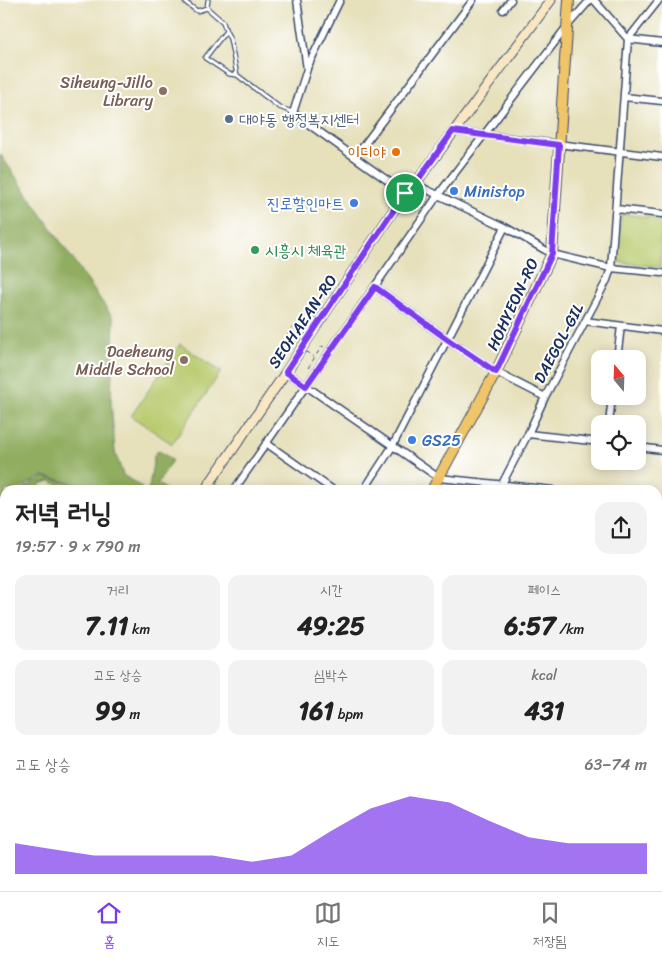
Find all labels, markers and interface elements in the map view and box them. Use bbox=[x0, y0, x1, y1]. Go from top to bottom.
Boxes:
place label: Siheung-Jillo Library bbox=[60, 68, 154, 115]
marker: Siheung-Jillo Library bbox=[157, 85, 169, 97]
place label: 대야동 행정복지센터 bbox=[239, 105, 359, 134]
marker: 대야동 행정복지센터 bbox=[223, 113, 235, 125]
place label: 이디야 bbox=[347, 138, 386, 167]
marker: 이디야 bbox=[390, 146, 402, 158]
pin bbox=[384, 172, 426, 214]
place label: Ministop bbox=[464, 177, 525, 206]
icon: arrive bbox=[391, 179, 419, 207]
marker: Ministop bbox=[448, 185, 460, 197]
place label: 진로할인마트 bbox=[267, 189, 344, 218]
marker: 진로할인마트 bbox=[348, 197, 360, 209]
place label: 시흥시 체육관 bbox=[265, 236, 347, 265]
marker: 시흥시 체육관 bbox=[249, 244, 261, 256]
street label: HOHYEON-RO bbox=[478, 253, 547, 356]
street label: SEOHAEAN-RO bbox=[260, 268, 345, 375]
street label: DAEGOL-GIL bbox=[525, 297, 592, 389]
place label: Daeheung Middle School bbox=[76, 337, 174, 384]
north arrow bbox=[591, 350, 646, 405]
map controls bbox=[591, 350, 646, 470]
marker: Daeheung Middle School bbox=[178, 354, 190, 366]
button: locate bbox=[591, 415, 646, 470]
place label: GS25 bbox=[422, 426, 461, 455]
marker: GS25 bbox=[406, 434, 418, 446]
text: 저녁 러닝 bbox=[15, 488, 112, 537]
button: share bbox=[595, 502, 647, 554]
text: 19:57 · 9 × 790 m bbox=[15, 532, 141, 561]
text: 거리 bbox=[106, 578, 129, 603]
text: 시간 bbox=[320, 578, 342, 603]
text: 페이스 bbox=[527, 578, 561, 603]
text: 7.11 bbox=[85, 603, 128, 648]
text: 49:25 bbox=[297, 603, 365, 648]
text: 6:57 bbox=[504, 603, 556, 648]
text: km bbox=[128, 617, 150, 642]
text: /km bbox=[556, 617, 584, 642]
text: 고도 상승 bbox=[93, 663, 142, 688]
text: 심박수 bbox=[314, 663, 348, 688]
text: kcal bbox=[532, 663, 557, 688]
text: 99 bbox=[95, 688, 126, 733]
text: 161 bbox=[298, 688, 334, 733]
text: 431 bbox=[524, 688, 564, 733]
text: m bbox=[126, 702, 140, 727]
text: bpm bbox=[334, 702, 364, 727]
text: 고도 상승 bbox=[15, 750, 71, 779]
text: 63–74 m bbox=[584, 750, 647, 779]
tab: 홈 bbox=[95, 899, 123, 954]
tab: 지도 bbox=[314, 899, 342, 954]
tab: 저장됨 bbox=[533, 899, 567, 954]

